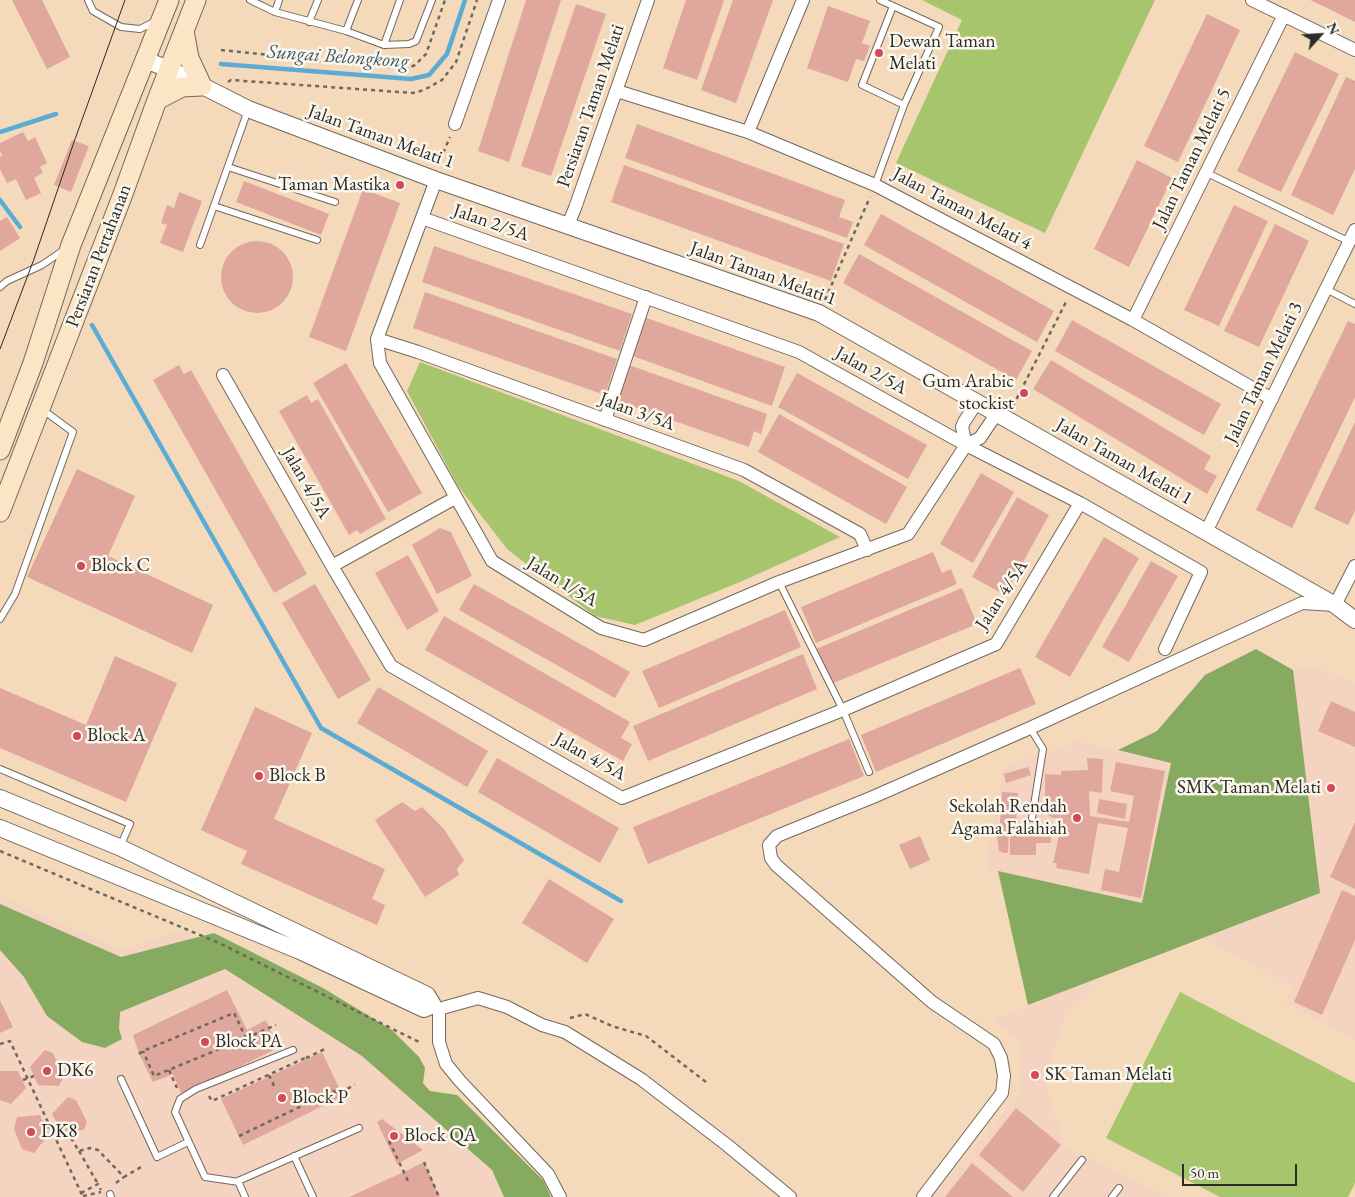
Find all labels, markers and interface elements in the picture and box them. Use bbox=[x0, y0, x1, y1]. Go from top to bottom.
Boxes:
north arrow bbox=[1295, 10, 1345, 60]
text: N bbox=[1323, 19, 1344, 37]
street label: Persiaran Taman Melati bbox=[552, 22, 630, 190]
place label: Dewan Taman Melati bbox=[889, 31, 996, 75]
water label: Sungai Belongkong bbox=[266, 40, 410, 74]
marker: Dewan Taman Melati bbox=[873, 47, 885, 59]
street label: Jalan Taman Melati 5 bbox=[1148, 85, 1236, 233]
street label: Jalan Taman Melati 1 bbox=[305, 100, 457, 174]
street label: Jalan Taman Melati 4 bbox=[889, 163, 1035, 255]
place label: Taman Mastika bbox=[278, 174, 390, 196]
marker: Taman Mastika bbox=[394, 179, 406, 191]
street label: Persiaran Pertahanan bbox=[61, 181, 137, 331]
street label: Jalan 2/5A bbox=[450, 199, 532, 247]
street label: Jalan Taman Melati 1 bbox=[687, 237, 839, 311]
street label: Jalan Taman Melati 3 bbox=[1220, 299, 1308, 447]
street label: Jalan 2/5A bbox=[831, 342, 911, 400]
place label: Gum Arabic stockist bbox=[922, 371, 1014, 415]
marker: Gum Arabic stockist bbox=[1018, 387, 1030, 399]
street label: Jalan 3/5A bbox=[596, 388, 678, 436]
street label: Jalan Taman Melati 1 bbox=[1051, 414, 1197, 510]
street label: Jalan 4/5A bbox=[276, 443, 336, 523]
street label: Jalan 1/5A bbox=[522, 552, 602, 612]
place label: Block C bbox=[91, 555, 150, 577]
street label: Jalan 4/5A bbox=[971, 556, 1033, 634]
marker: Block C bbox=[75, 560, 87, 572]
place label: Block A bbox=[87, 725, 146, 747]
street label: Jalan 4/5A bbox=[550, 728, 630, 786]
marker: Block A bbox=[71, 730, 83, 742]
place label: Block B bbox=[269, 765, 326, 787]
marker: Block B bbox=[253, 770, 265, 782]
place label: SMK Taman Melati bbox=[1177, 777, 1321, 799]
marker: SMK Taman Melati bbox=[1325, 782, 1337, 794]
place label: Sekolah Rendah Agama Falahiah bbox=[949, 796, 1067, 840]
marker: Sekolah Rendah Agama Falahiah bbox=[1071, 812, 1083, 824]
place label: Block PA bbox=[215, 1031, 282, 1053]
marker: Block PA bbox=[199, 1036, 211, 1048]
place label: DK6 bbox=[57, 1060, 93, 1082]
place label: SK Taman Melati bbox=[1045, 1064, 1172, 1086]
marker: DK6 bbox=[41, 1065, 53, 1077]
marker: SK Taman Melati bbox=[1029, 1069, 1041, 1081]
place label: Block P bbox=[292, 1087, 348, 1109]
marker: Block P bbox=[276, 1092, 288, 1104]
place label: DK8 bbox=[41, 1121, 77, 1143]
place label: Block QA bbox=[404, 1125, 477, 1147]
marker: DK8 bbox=[25, 1126, 37, 1138]
marker: Block QA bbox=[388, 1130, 400, 1142]
scale bar bbox=[1185, 1154, 1300, 1186]
text: 50 m bbox=[1190, 1163, 1219, 1182]

